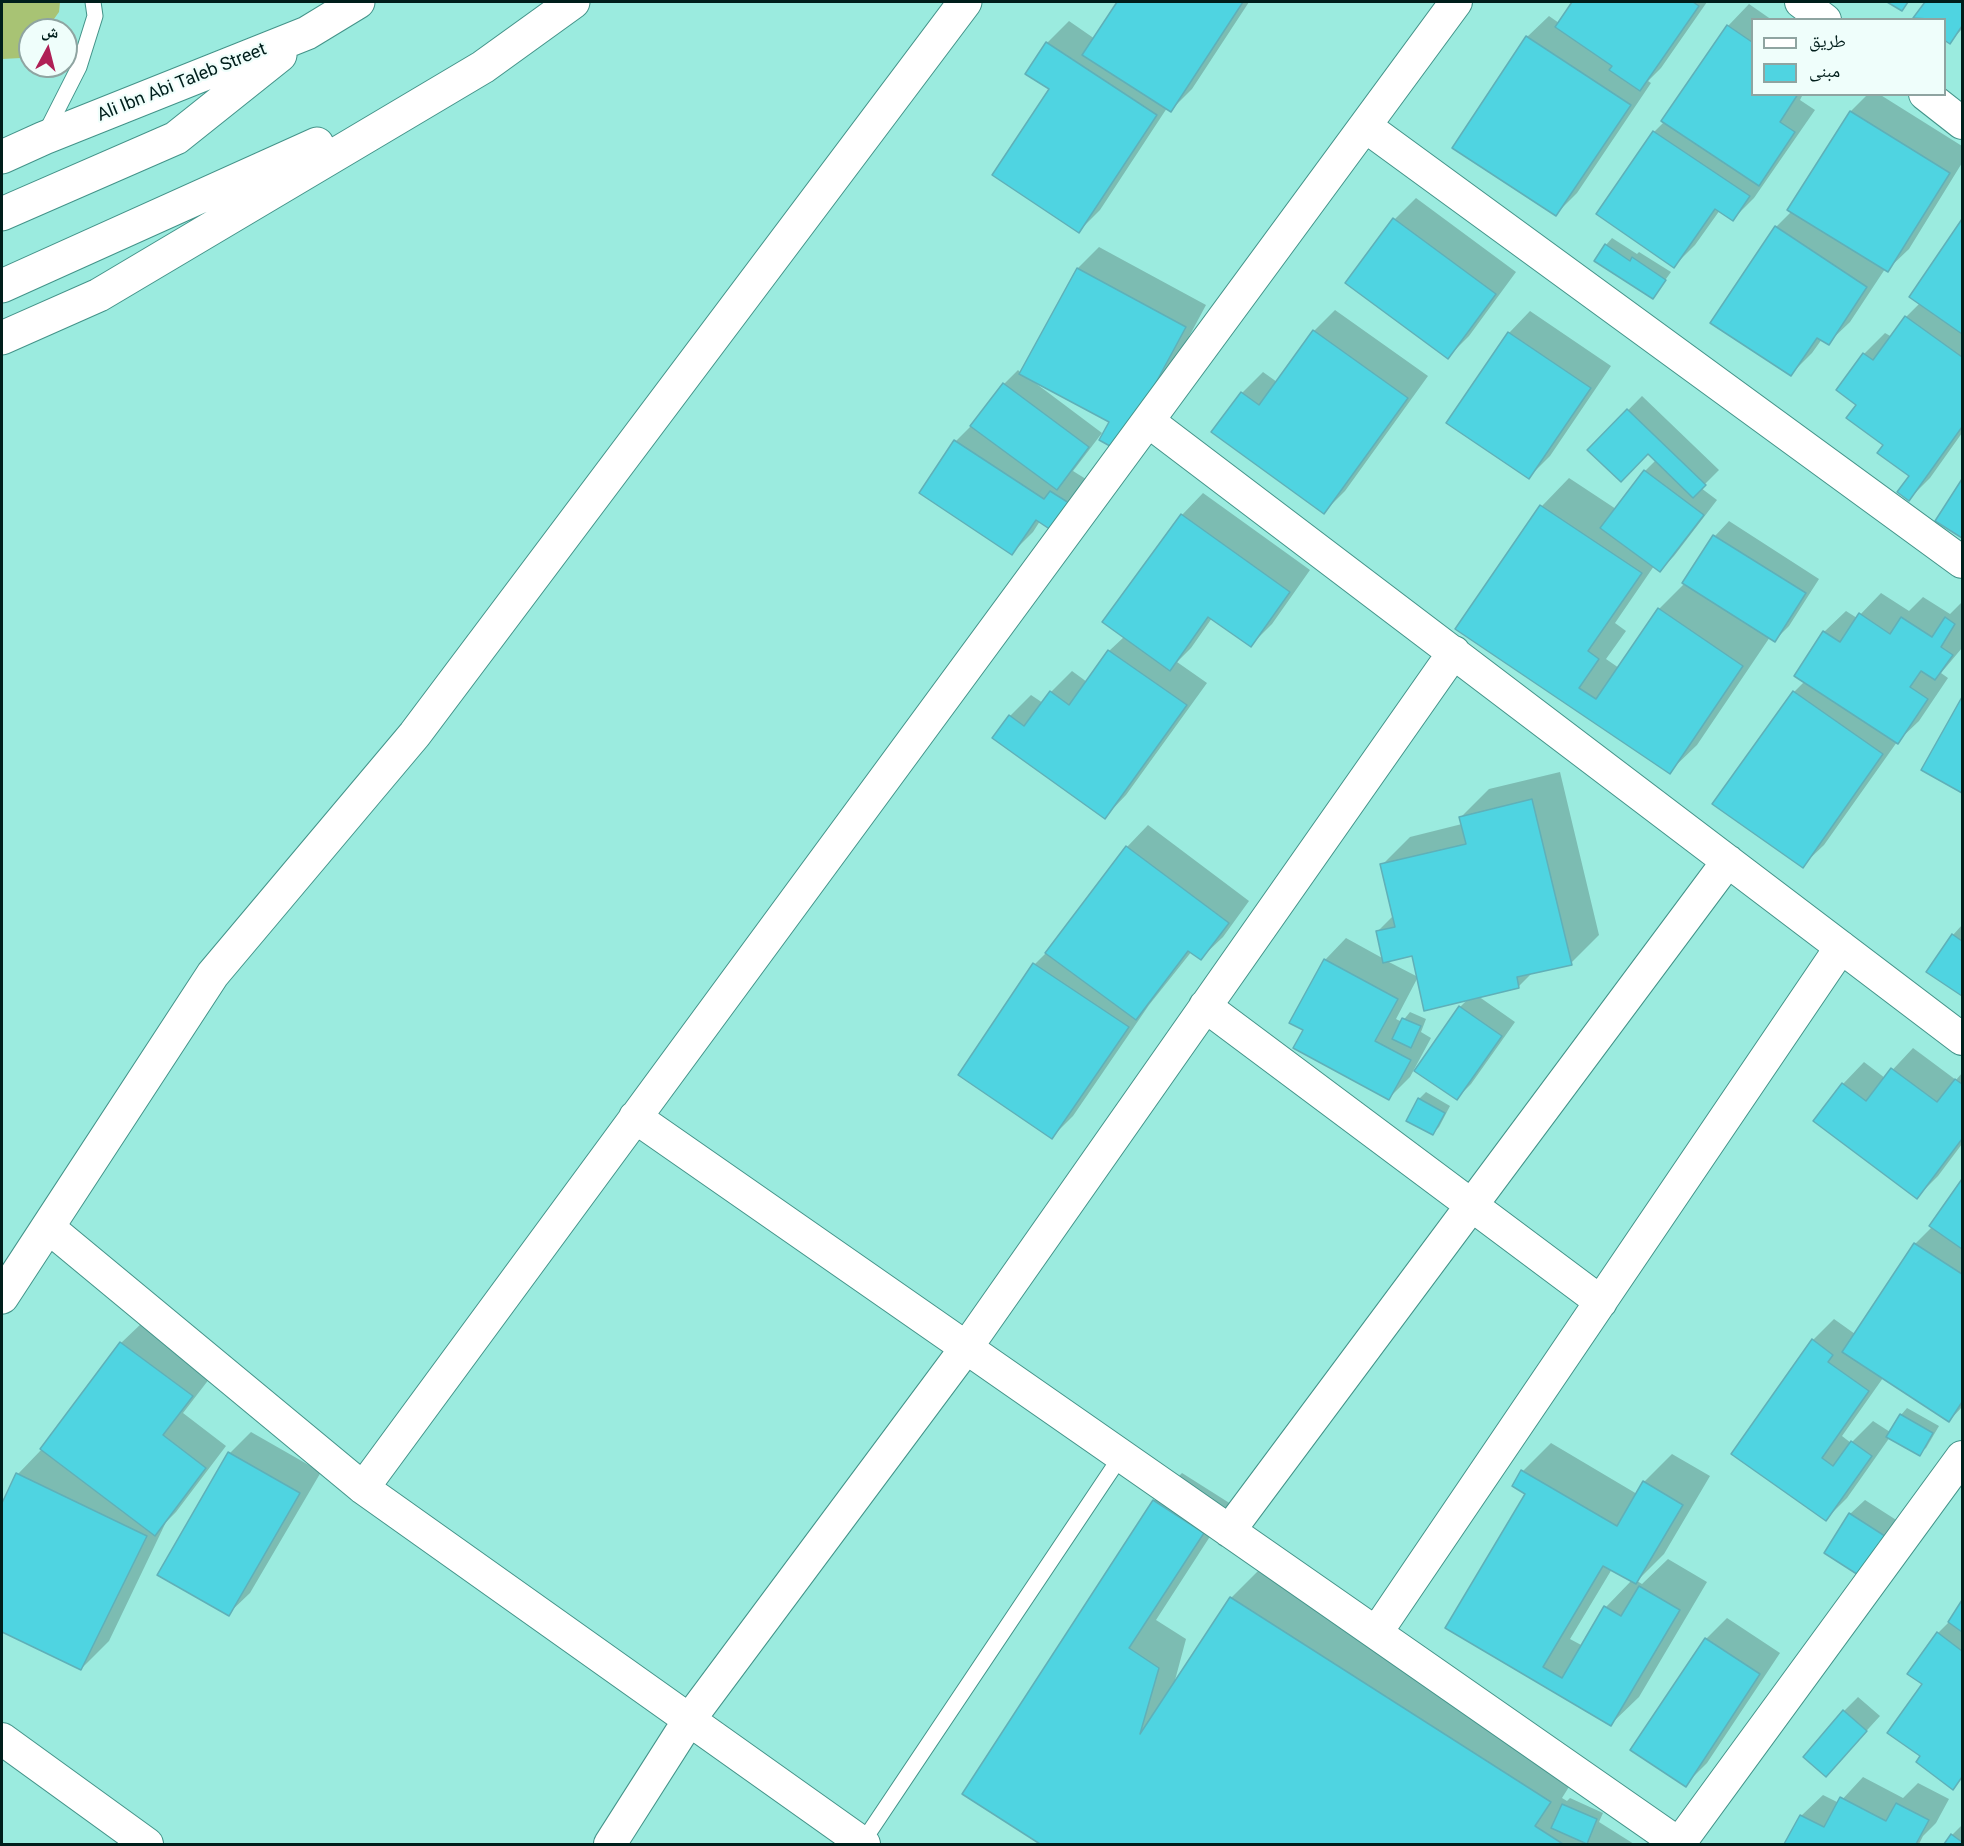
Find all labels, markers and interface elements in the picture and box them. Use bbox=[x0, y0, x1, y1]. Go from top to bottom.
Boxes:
north arrow bbox=[18, 18, 78, 78]
legend bbox=[1751, 18, 1946, 96]
text: ش bbox=[40, 21, 60, 42]
text: طريق bbox=[1809, 30, 1846, 51]
street label: Ali Ibn Abi Taleb Street bbox=[94, 39, 270, 127]
text: مبنى bbox=[1809, 60, 1840, 81]

